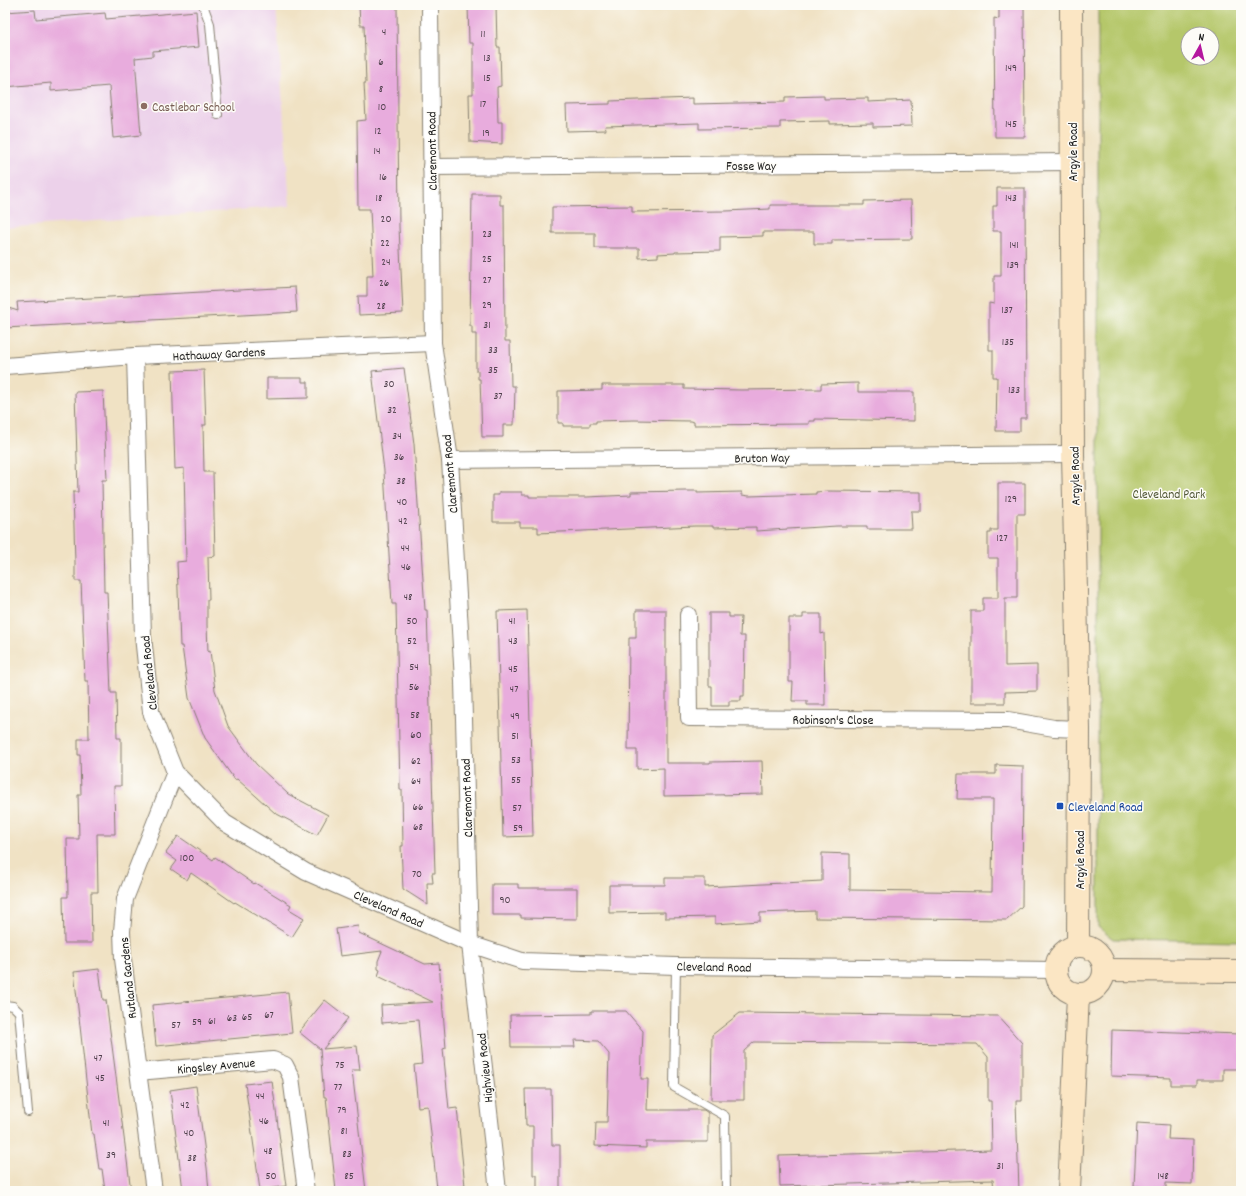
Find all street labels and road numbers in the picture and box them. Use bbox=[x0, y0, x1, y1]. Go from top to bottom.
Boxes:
street label: Claremont Road bbox=[423, 111, 444, 191]
street label: Argyle Road bbox=[1065, 123, 1084, 181]
street label: Fosse Way bbox=[726, 158, 777, 177]
street label: Hathaway Gardens bbox=[172, 344, 266, 367]
street label: Claremont Road bbox=[439, 434, 464, 514]
street label: Argyle Road bbox=[1066, 446, 1087, 506]
street label: Bruton Way bbox=[734, 450, 790, 469]
street label: Cleveland Road bbox=[137, 634, 164, 711]
street label: Robinson's Close bbox=[793, 712, 874, 731]
street label: Claremont Road bbox=[458, 758, 479, 838]
street label: Argyle Road bbox=[1072, 831, 1091, 889]
street label: Cleveland Road bbox=[350, 886, 426, 934]
street label: Rutland Gardens bbox=[116, 936, 143, 1019]
street label: Cleveland Road bbox=[676, 958, 752, 979]
street label: Highview Road bbox=[473, 1032, 500, 1103]
street label: Kingsley Avenue bbox=[176, 1055, 256, 1080]

